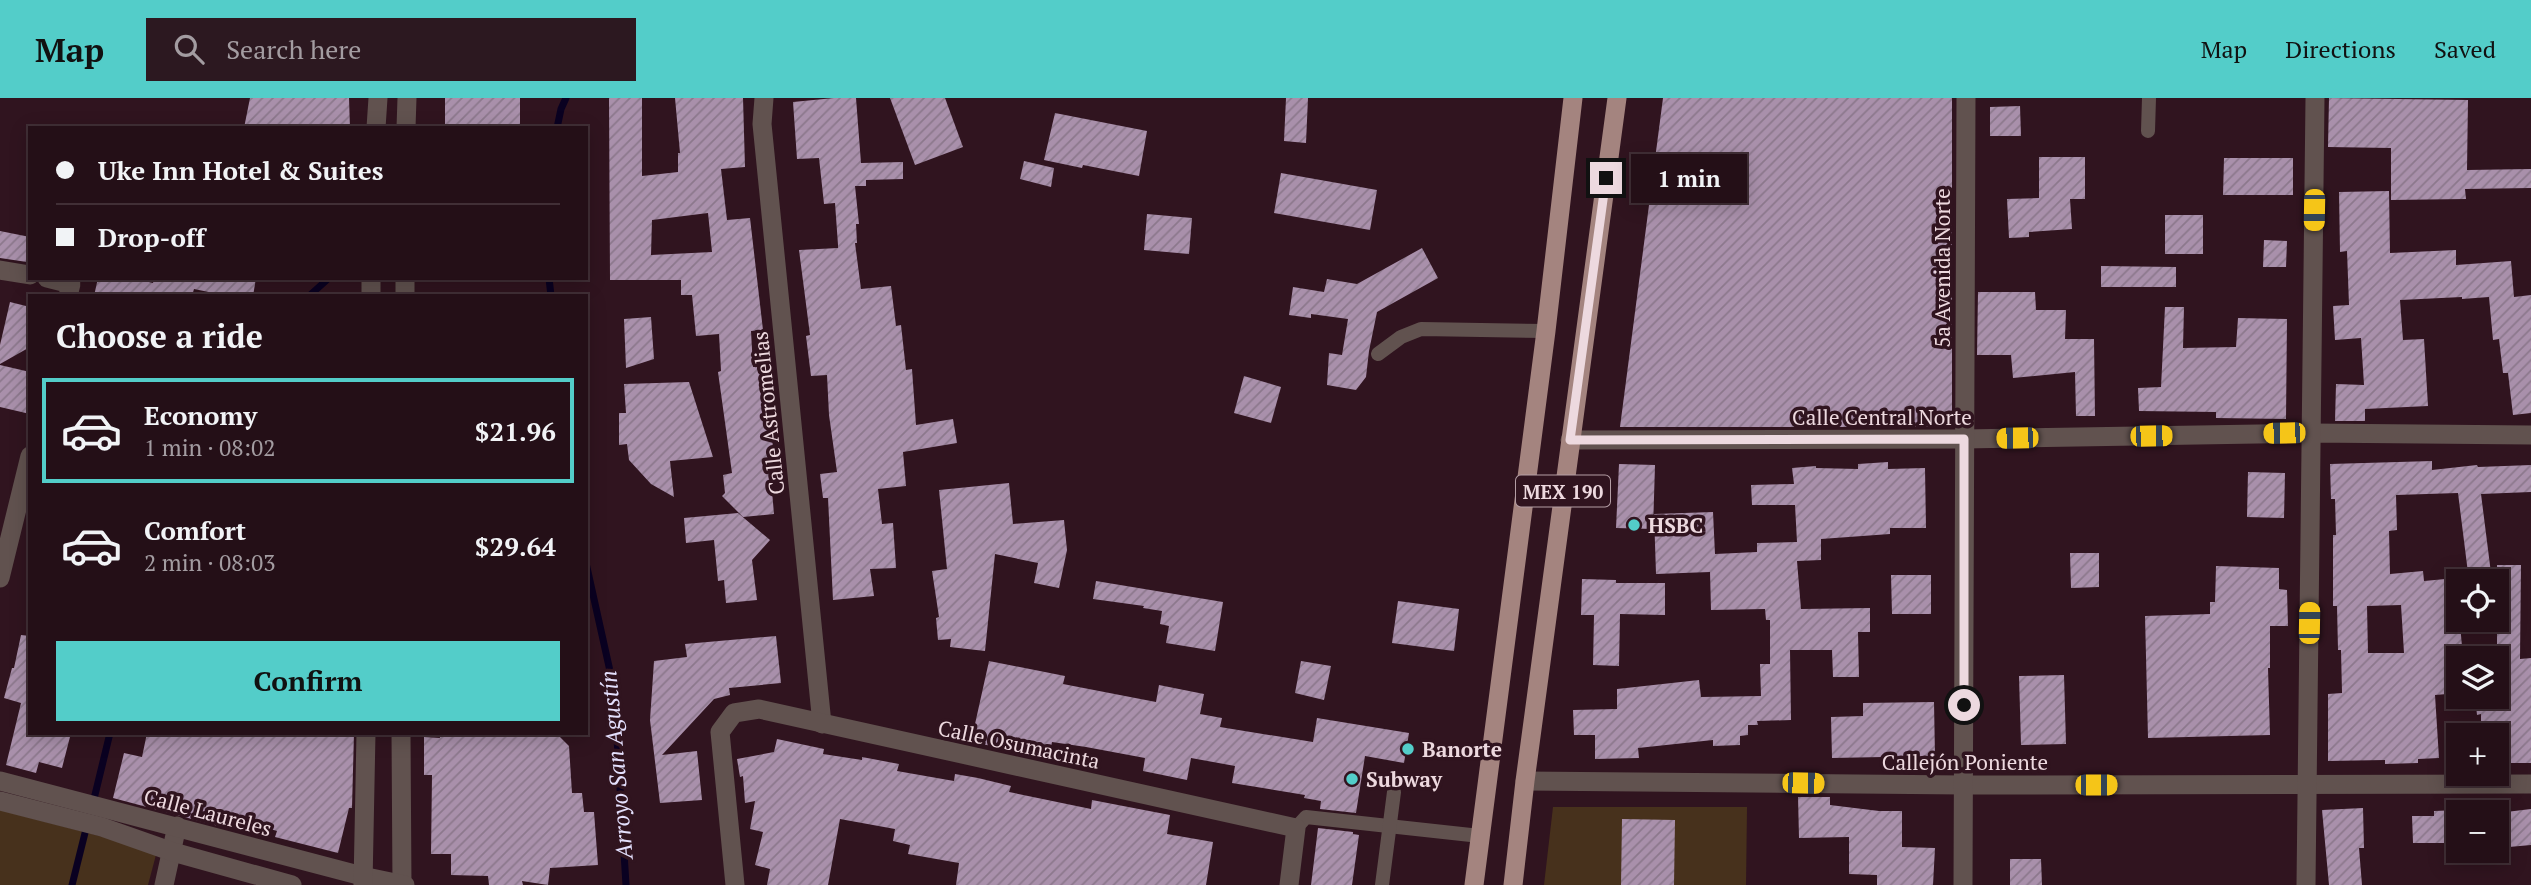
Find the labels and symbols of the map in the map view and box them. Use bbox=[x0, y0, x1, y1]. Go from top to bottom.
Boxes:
callout: 1 min bbox=[1630, 154, 1746, 202]
route end bbox=[1590, 162, 1622, 194]
street label: 5a Avenida Norte bbox=[1928, 188, 1956, 348]
car bbox=[2304, 189, 2325, 231]
street label: Calle Astromelias bbox=[746, 330, 790, 496]
street label: Calle Central Norte bbox=[1792, 403, 1972, 431]
car bbox=[2263, 422, 2306, 444]
car bbox=[2130, 425, 2173, 447]
car bbox=[1996, 427, 2039, 449]
road number: MEX 190 bbox=[1516, 476, 1610, 506]
place label: HSBC bbox=[1648, 511, 1703, 539]
marker: HSBC bbox=[1626, 517, 1642, 533]
car bbox=[2299, 602, 2320, 644]
water label: Arroyo San Agustín bbox=[592, 669, 640, 863]
route start bbox=[1948, 689, 1980, 721]
street label: Calle Osumacinta bbox=[935, 713, 1103, 775]
place label: Banorte bbox=[1422, 735, 1502, 763]
marker: Banorte bbox=[1400, 741, 1416, 757]
street label: Callejón Poniente bbox=[1882, 748, 2048, 776]
place label: Subway bbox=[1366, 765, 1443, 793]
marker: Subway bbox=[1344, 771, 1360, 787]
car bbox=[1782, 772, 1825, 794]
car bbox=[2076, 775, 2118, 796]
street label: Calle Laureles bbox=[141, 781, 275, 843]

